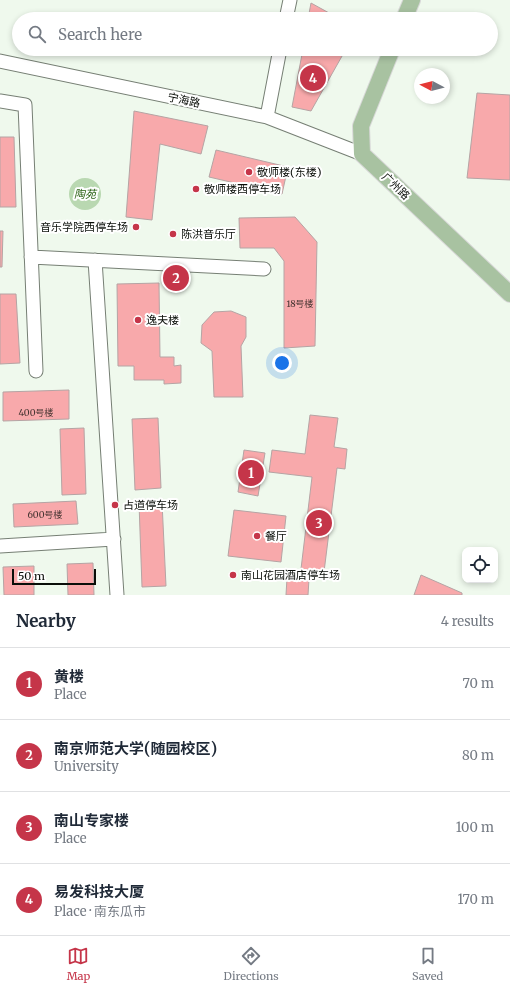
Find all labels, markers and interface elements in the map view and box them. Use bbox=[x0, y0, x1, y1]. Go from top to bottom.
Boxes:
search box bbox=[12, 12, 498, 56]
icon: search bbox=[26, 23, 48, 45]
text: Search here bbox=[58, 25, 142, 44]
pin: 4 bbox=[300, 63, 326, 93]
north arrow bbox=[414, 68, 450, 104]
street label: 宁海路 bbox=[166, 90, 202, 110]
place label: 敬师楼(东楼) bbox=[257, 165, 321, 179]
marker: 敬师楼(东楼) bbox=[244, 167, 254, 177]
street label: 广州路 bbox=[379, 170, 413, 202]
place label: 敬师楼西停车场 bbox=[204, 182, 281, 196]
marker: 敬师楼西停车场 bbox=[191, 184, 201, 194]
park label: 陶苑 bbox=[74, 187, 98, 201]
place label: 音乐学院西停车场 bbox=[40, 220, 128, 234]
marker: 音乐学院西停车场 bbox=[131, 222, 141, 232]
place label: 陈洪音乐厅 bbox=[181, 227, 236, 241]
marker: 陈洪音乐厅 bbox=[168, 229, 178, 239]
pin: 2 bbox=[163, 263, 189, 293]
house number: 18号楼 bbox=[286, 298, 314, 309]
place label: 逸夫楼 bbox=[146, 313, 179, 327]
marker: 逸夫楼 bbox=[133, 315, 143, 325]
your location bbox=[272, 353, 292, 373]
house number: 400号楼 bbox=[18, 407, 54, 418]
pin: 1 bbox=[238, 458, 264, 488]
place label: 占道停车场 bbox=[123, 498, 178, 512]
marker: 占道停车场 bbox=[110, 500, 120, 510]
pin: 3 bbox=[306, 508, 332, 538]
house number: 600号楼 bbox=[27, 509, 63, 520]
place label: 餐厅 bbox=[265, 529, 287, 543]
marker: 餐厅 bbox=[252, 531, 262, 541]
map controls bbox=[462, 547, 498, 583]
button: locate bbox=[462, 547, 498, 583]
scale bar bbox=[12, 567, 96, 586]
place label: 南山花园酒店停车场 bbox=[241, 568, 340, 582]
text: 50 m bbox=[18, 569, 45, 583]
marker: 南山花园酒店停车场 bbox=[228, 570, 238, 580]
text: Nearby bbox=[16, 610, 76, 632]
text: 4 results bbox=[441, 613, 494, 630]
text: 黄楼 bbox=[54, 667, 84, 686]
text: 1 bbox=[26, 675, 32, 692]
text: 70 m bbox=[463, 675, 494, 692]
text: Place bbox=[54, 686, 87, 703]
text: 南京师范大学(随园校区) bbox=[54, 739, 217, 758]
text: 2 bbox=[25, 747, 33, 764]
text: 80 m bbox=[462, 747, 494, 764]
text: University bbox=[54, 758, 119, 775]
text: 南山专家楼 bbox=[54, 811, 129, 830]
text: 3 bbox=[25, 819, 33, 836]
text: 100 m bbox=[456, 819, 494, 836]
text: Place bbox=[54, 830, 87, 847]
text: 易发科技大厦 bbox=[54, 882, 144, 901]
text: 4 bbox=[25, 891, 33, 908]
text: 170 m bbox=[457, 891, 494, 908]
text: Place · 南东瓜市 bbox=[54, 903, 146, 920]
tab: Map bbox=[67, 945, 90, 983]
tab: Directions bbox=[224, 945, 279, 983]
tab: Saved bbox=[412, 945, 443, 983]

